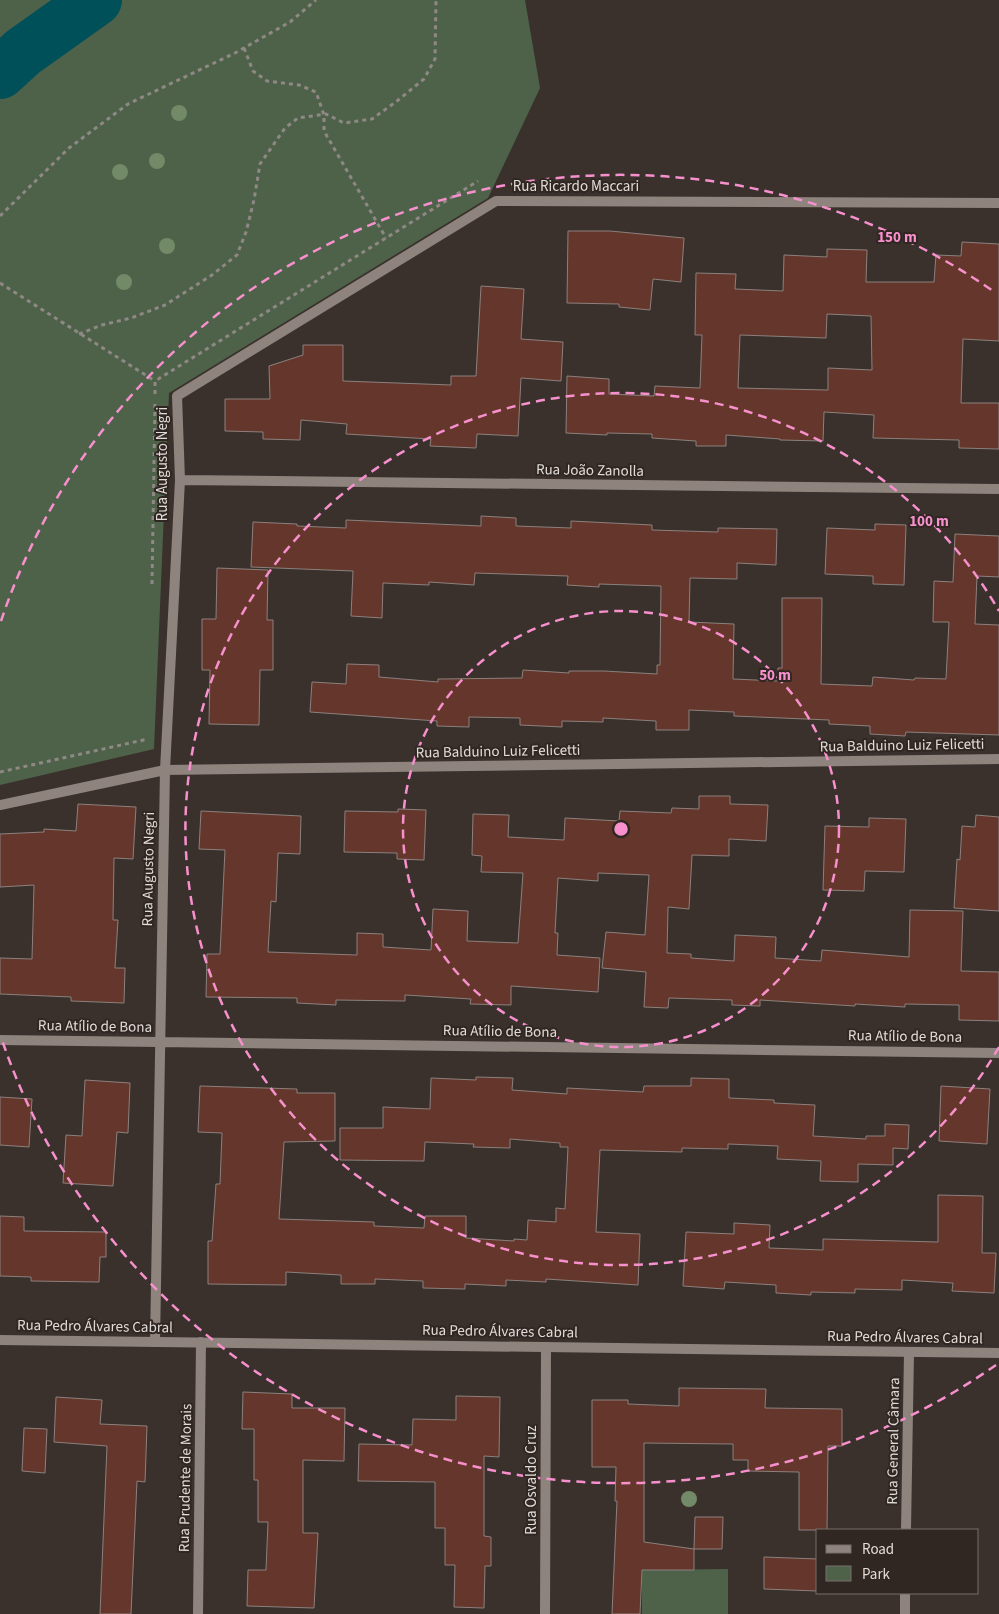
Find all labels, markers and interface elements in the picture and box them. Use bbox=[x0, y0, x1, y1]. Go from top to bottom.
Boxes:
street label: Rua Ricardo Maccari bbox=[513, 176, 639, 197]
text: 150 m bbox=[877, 227, 917, 248]
street label: Rua Augusto Negri bbox=[152, 407, 173, 521]
street label: Rua João Zanolla bbox=[536, 459, 644, 482]
text: 100 m bbox=[909, 511, 949, 532]
text: 50 m bbox=[759, 665, 791, 686]
street label: Rua Balduino Luiz Felicetti bbox=[819, 734, 985, 757]
street label: Rua Balduino Luiz Felicetti bbox=[415, 740, 581, 763]
street label: Rua Augusto Negri bbox=[137, 812, 160, 926]
centre of rings bbox=[612, 820, 630, 838]
street label: Rua Atílio de Bona bbox=[38, 1015, 152, 1038]
street label: Rua Atílio de Bona bbox=[443, 1020, 557, 1043]
street label: Rua Atílio de Bona bbox=[848, 1025, 962, 1048]
street label: Rua Pedro Álvares Cabral bbox=[17, 1315, 173, 1338]
street label: Rua Pedro Álvares Cabral bbox=[422, 1320, 578, 1343]
street label: Rua Pedro Álvares Cabral bbox=[827, 1326, 983, 1349]
street label: Rua General Câmara bbox=[882, 1377, 905, 1505]
street label: Rua Prudente de Morais bbox=[174, 1404, 197, 1552]
street label: Rua Osvaldo Cruz bbox=[521, 1425, 542, 1535]
legend bbox=[816, 1529, 979, 1594]
text: Road bbox=[862, 1539, 894, 1560]
text: Park bbox=[862, 1564, 891, 1585]

